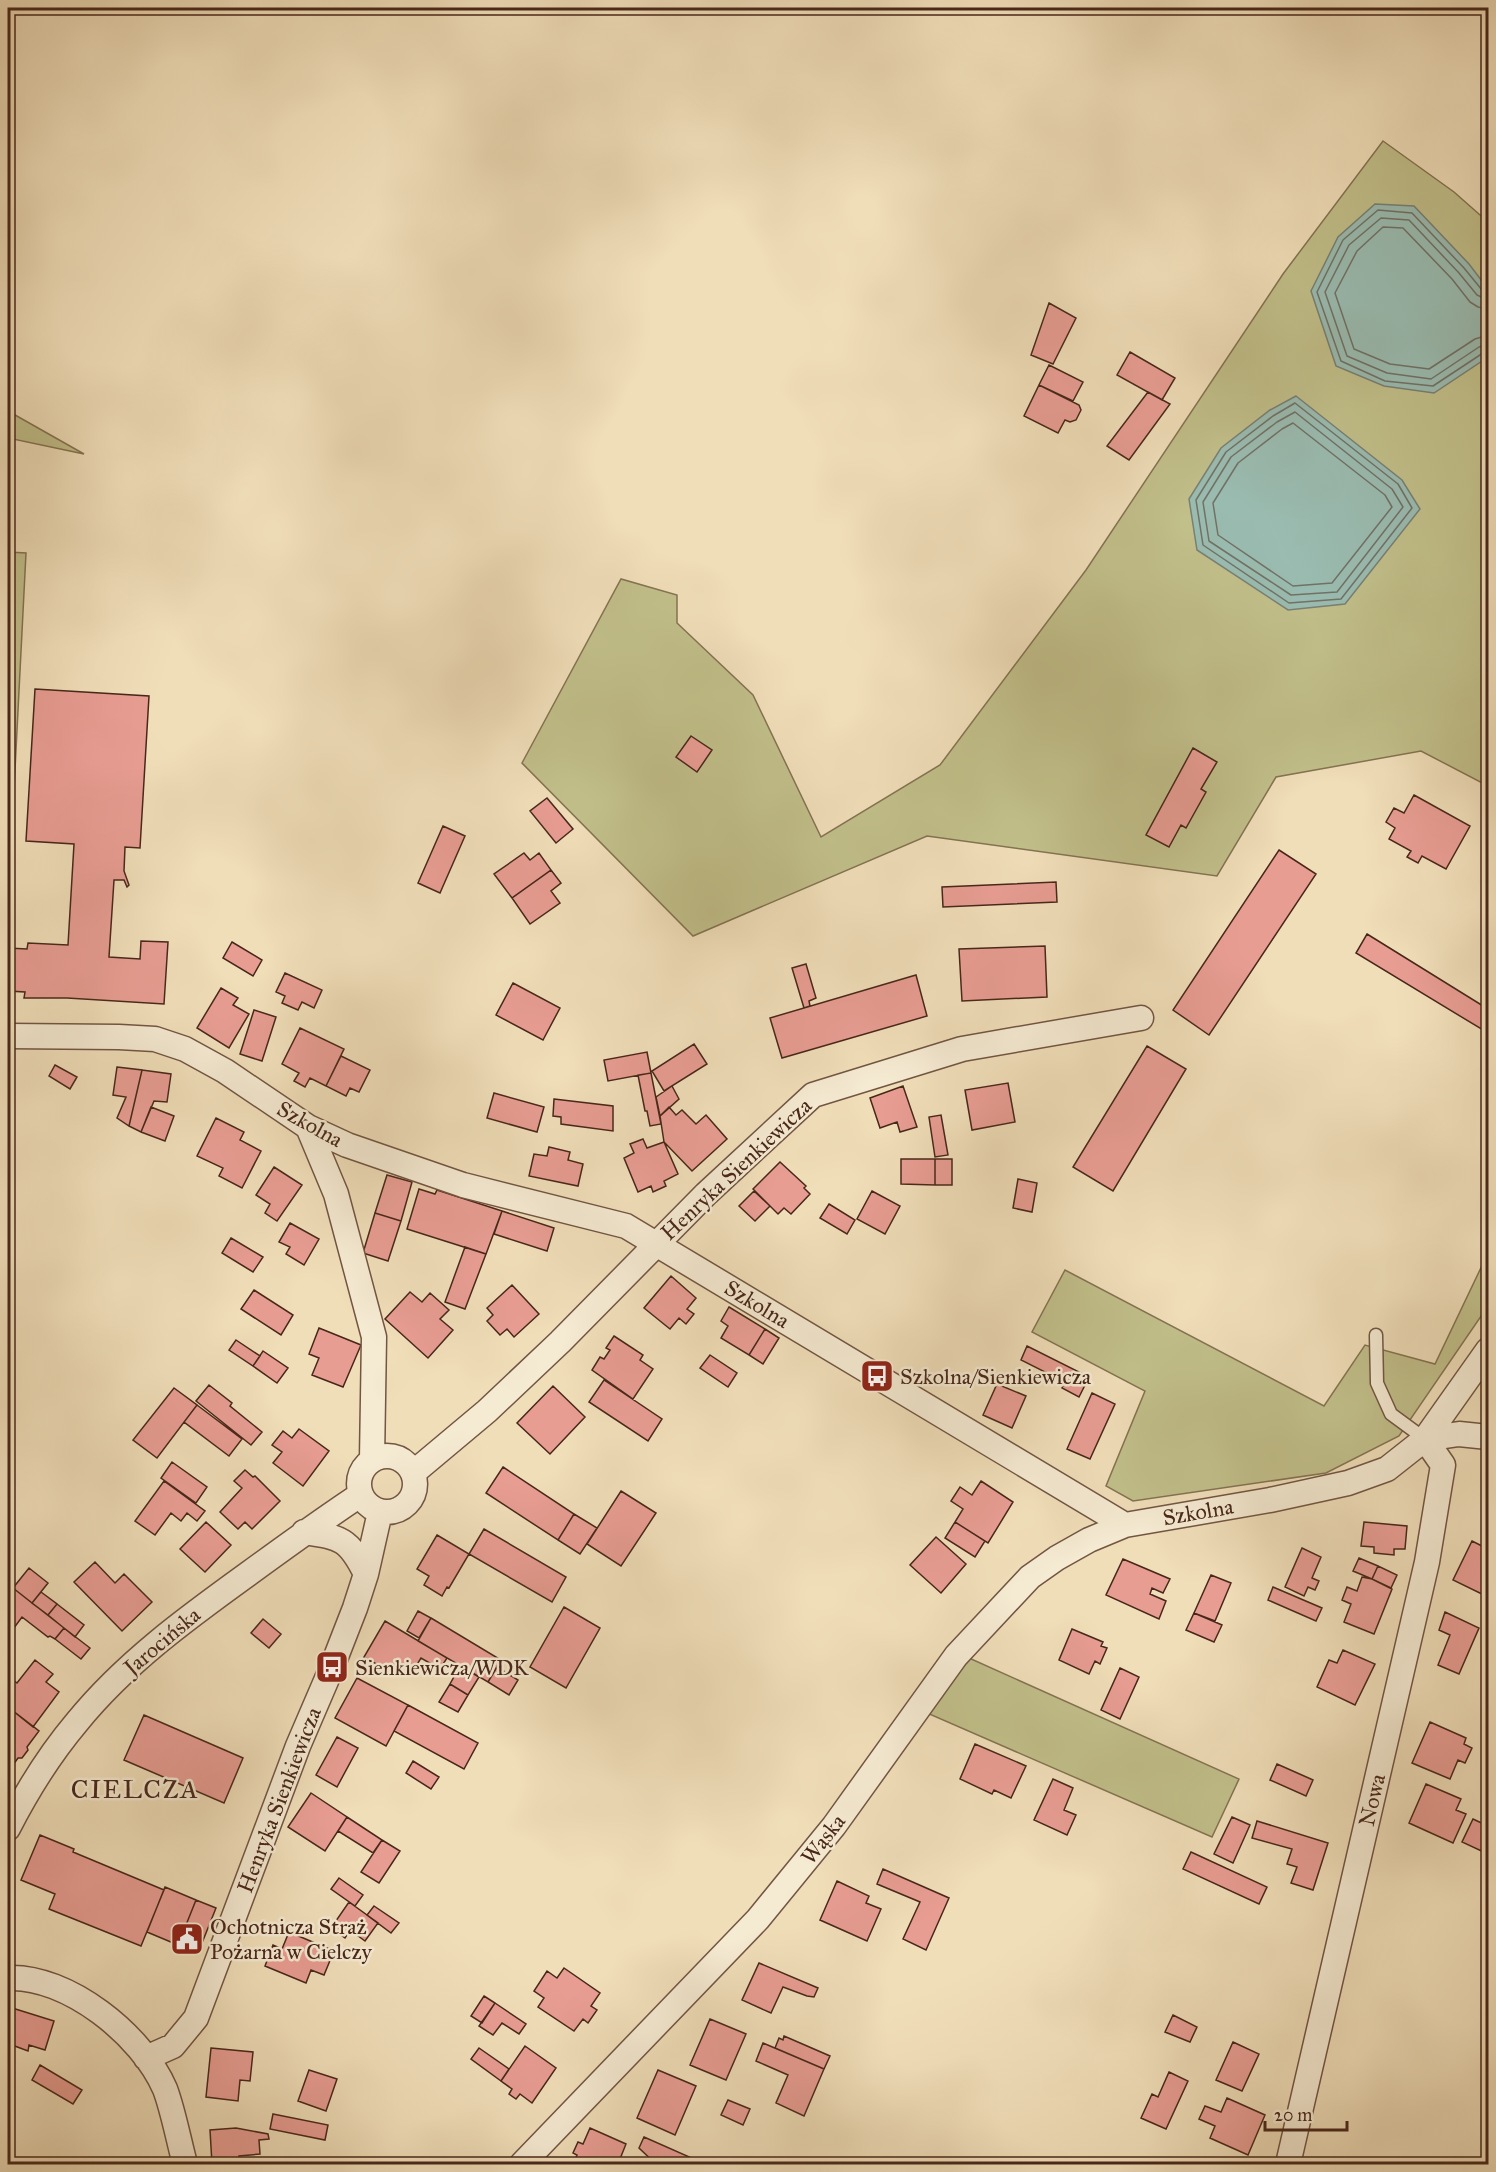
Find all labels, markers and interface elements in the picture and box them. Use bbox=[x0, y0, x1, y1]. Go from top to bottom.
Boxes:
street label: Henryka Sienkiewicza bbox=[655, 1092, 818, 1246]
street label: Szkolna bbox=[272, 1095, 348, 1153]
street label: Szkolna bbox=[720, 1274, 795, 1334]
bus stop icon: Szkolna/Sienkiewicza bbox=[859, 1358, 895, 1394]
place label: Szkolna/Sienkiewicza bbox=[900, 1363, 1092, 1390]
street label: Szkolna bbox=[1161, 1492, 1236, 1531]
street label: Jarocińska bbox=[117, 1601, 206, 1682]
bus stop icon: Sienkiewicza/WDK bbox=[314, 1649, 350, 1685]
place label: Sienkiewicza/WDK bbox=[355, 1654, 530, 1681]
street label: Henryka Sienkiewicza bbox=[231, 1703, 327, 1897]
street label: Nowa bbox=[1353, 1770, 1391, 1829]
district label: CIELCZA bbox=[71, 1773, 199, 1805]
street label: Wąska bbox=[795, 1808, 851, 1870]
place label: Ochotnicza Straż Pożarna w Cielczy bbox=[210, 1913, 372, 1965]
public building icon: Ochotnicza Straż Pożarna w Cielczy bbox=[169, 1921, 205, 1957]
scale bar bbox=[1265, 2094, 1348, 2132]
text: 20 m bbox=[1274, 2104, 1312, 2126]

